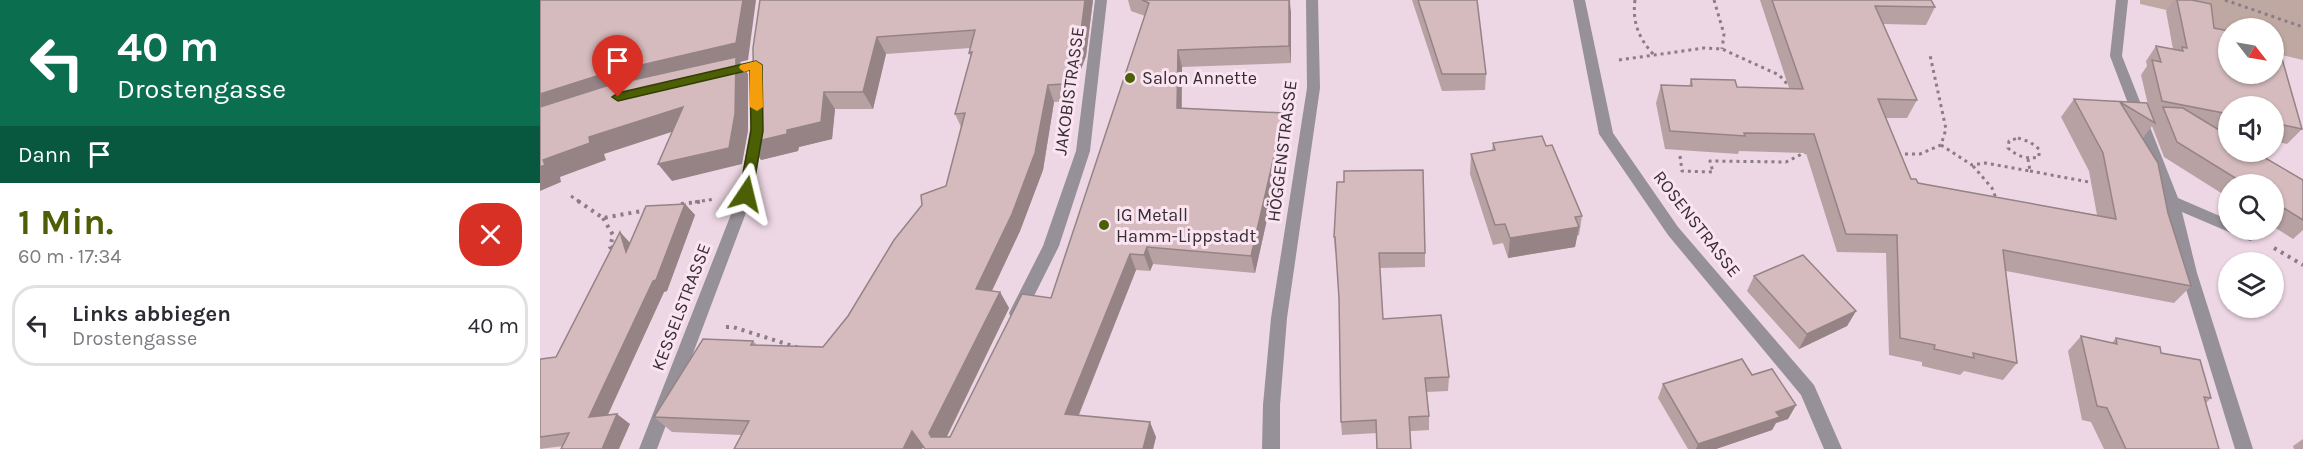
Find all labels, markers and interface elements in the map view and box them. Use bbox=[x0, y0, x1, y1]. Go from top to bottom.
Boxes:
north arrow bbox=[2218, 18, 2284, 84]
map controls bbox=[2218, 18, 2284, 318]
text: 40 m bbox=[117, 22, 219, 72]
icon: left bbox=[18, 24, 96, 102]
street label: JAKOBISTRASSE bbox=[1049, 25, 1089, 157]
pin bbox=[592, 35, 643, 97]
icon: arrive bbox=[601, 44, 634, 77]
place label: Salon Annette bbox=[1142, 67, 1257, 89]
marker: Salon Annette bbox=[1123, 71, 1137, 85]
text: Drostengasse bbox=[117, 73, 286, 105]
street label: HÖGGENSTRASSE bbox=[1262, 79, 1302, 223]
button: sound bbox=[2218, 96, 2284, 162]
icon: arrive bbox=[83, 138, 116, 171]
text: Dann bbox=[18, 142, 71, 168]
position arrow bbox=[714, 162, 778, 226]
street label: ROSENSTRASSE bbox=[1649, 166, 1745, 282]
button: search bbox=[2218, 174, 2284, 240]
text: 1 Min. bbox=[18, 201, 113, 243]
button: close bbox=[459, 203, 522, 266]
place label: IG Metall Hamm-Lippstadt bbox=[1116, 204, 1257, 247]
marker: IG Metall Hamm-Lippstadt bbox=[1097, 218, 1111, 232]
street label: KESSELSTRASSE bbox=[647, 240, 715, 374]
text: 60 m · 17:34 bbox=[18, 245, 121, 268]
button: layers bbox=[2218, 252, 2284, 318]
text: Links abbiegen bbox=[72, 301, 231, 327]
icon: left bbox=[21, 309, 54, 342]
text: 40 m bbox=[468, 313, 519, 339]
text: Drostengasse bbox=[72, 327, 197, 350]

